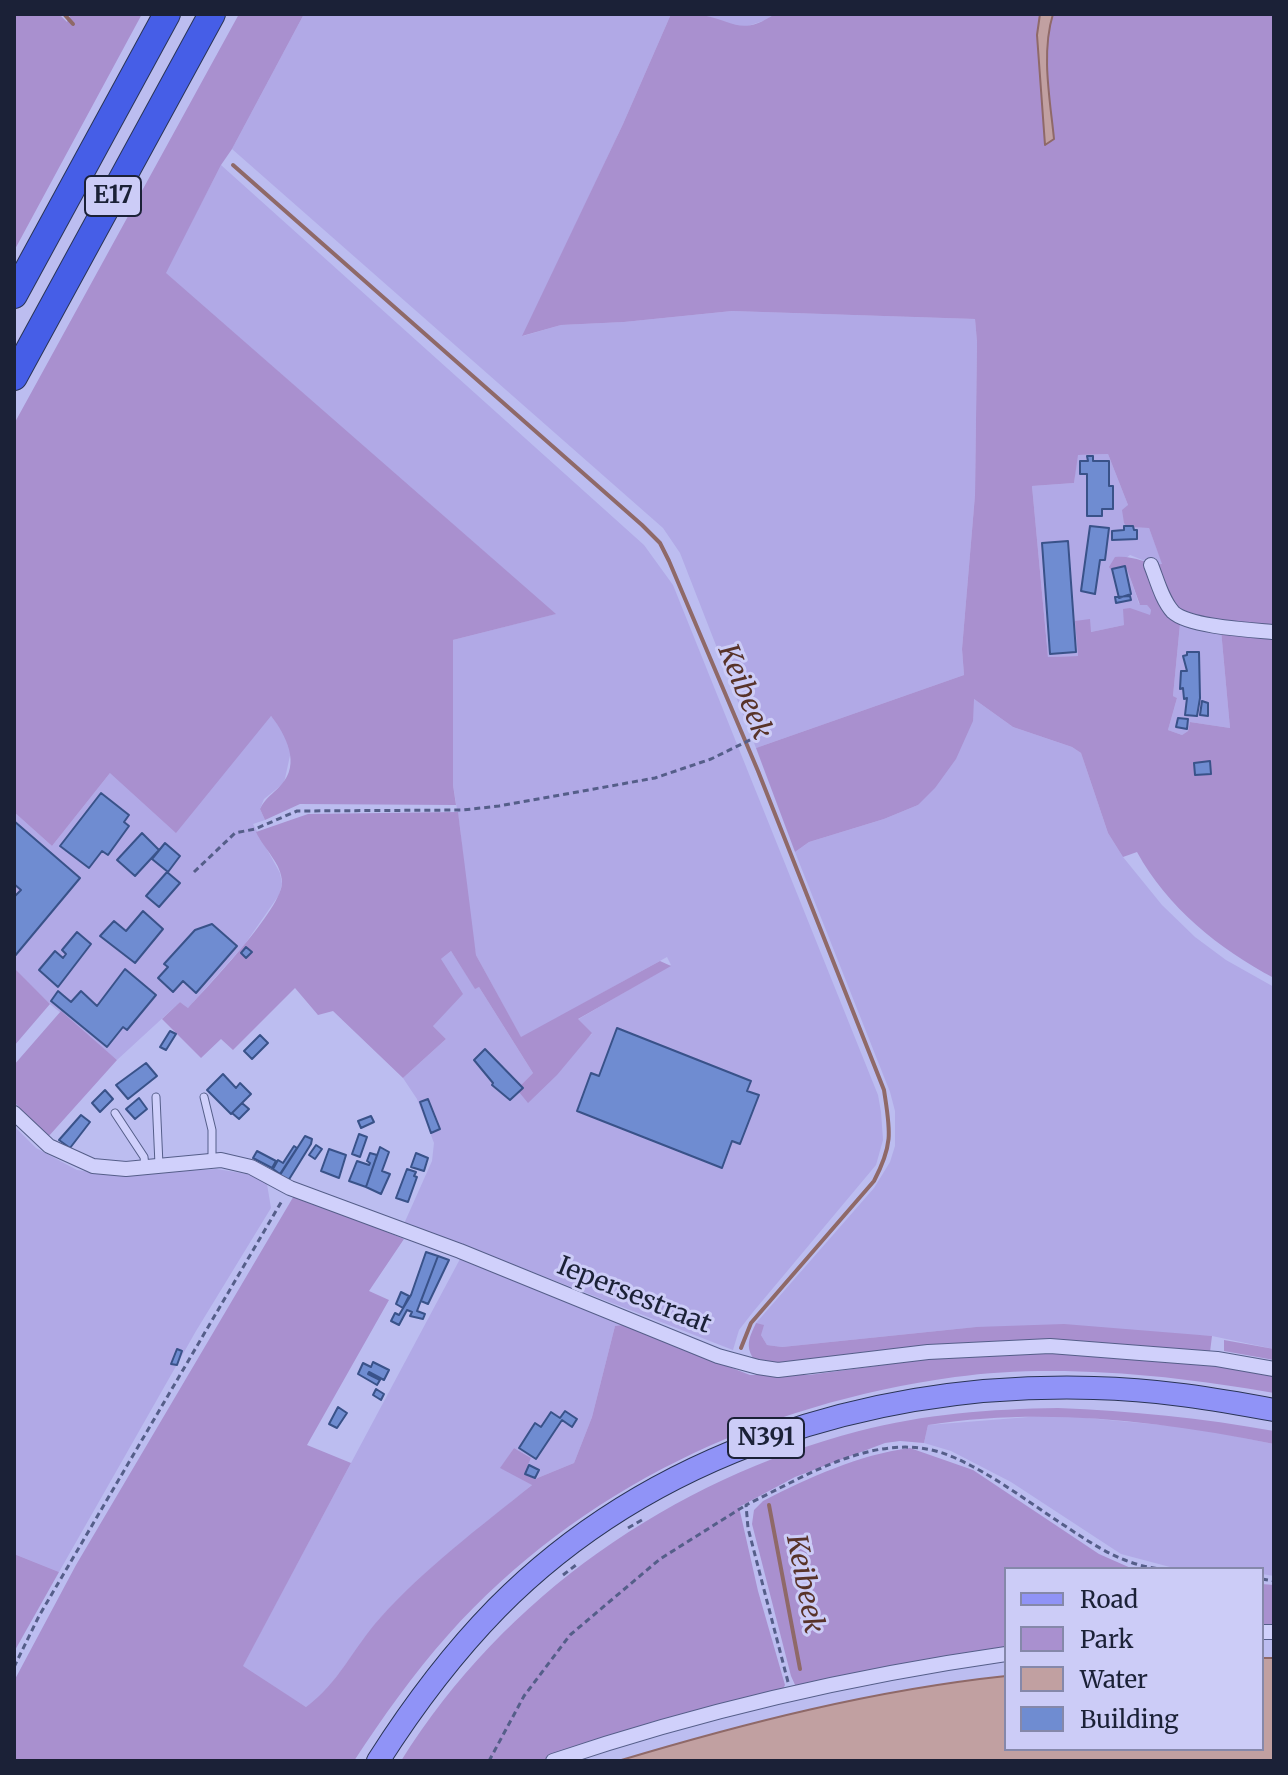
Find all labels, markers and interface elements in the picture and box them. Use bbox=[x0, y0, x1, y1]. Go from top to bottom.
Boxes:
road number: E17 bbox=[85, 176, 141, 216]
water label: Keibeek bbox=[710, 640, 778, 744]
street label: Iepersestraat bbox=[552, 1251, 716, 1341]
road number: N391 bbox=[728, 1418, 804, 1458]
water label: Keibeek bbox=[778, 1532, 830, 1636]
legend bbox=[1004, 1567, 1264, 1751]
text: Road bbox=[1080, 1584, 1138, 1615]
text: Park bbox=[1080, 1624, 1133, 1655]
text: Water bbox=[1080, 1664, 1148, 1695]
text: Building bbox=[1080, 1704, 1179, 1735]

